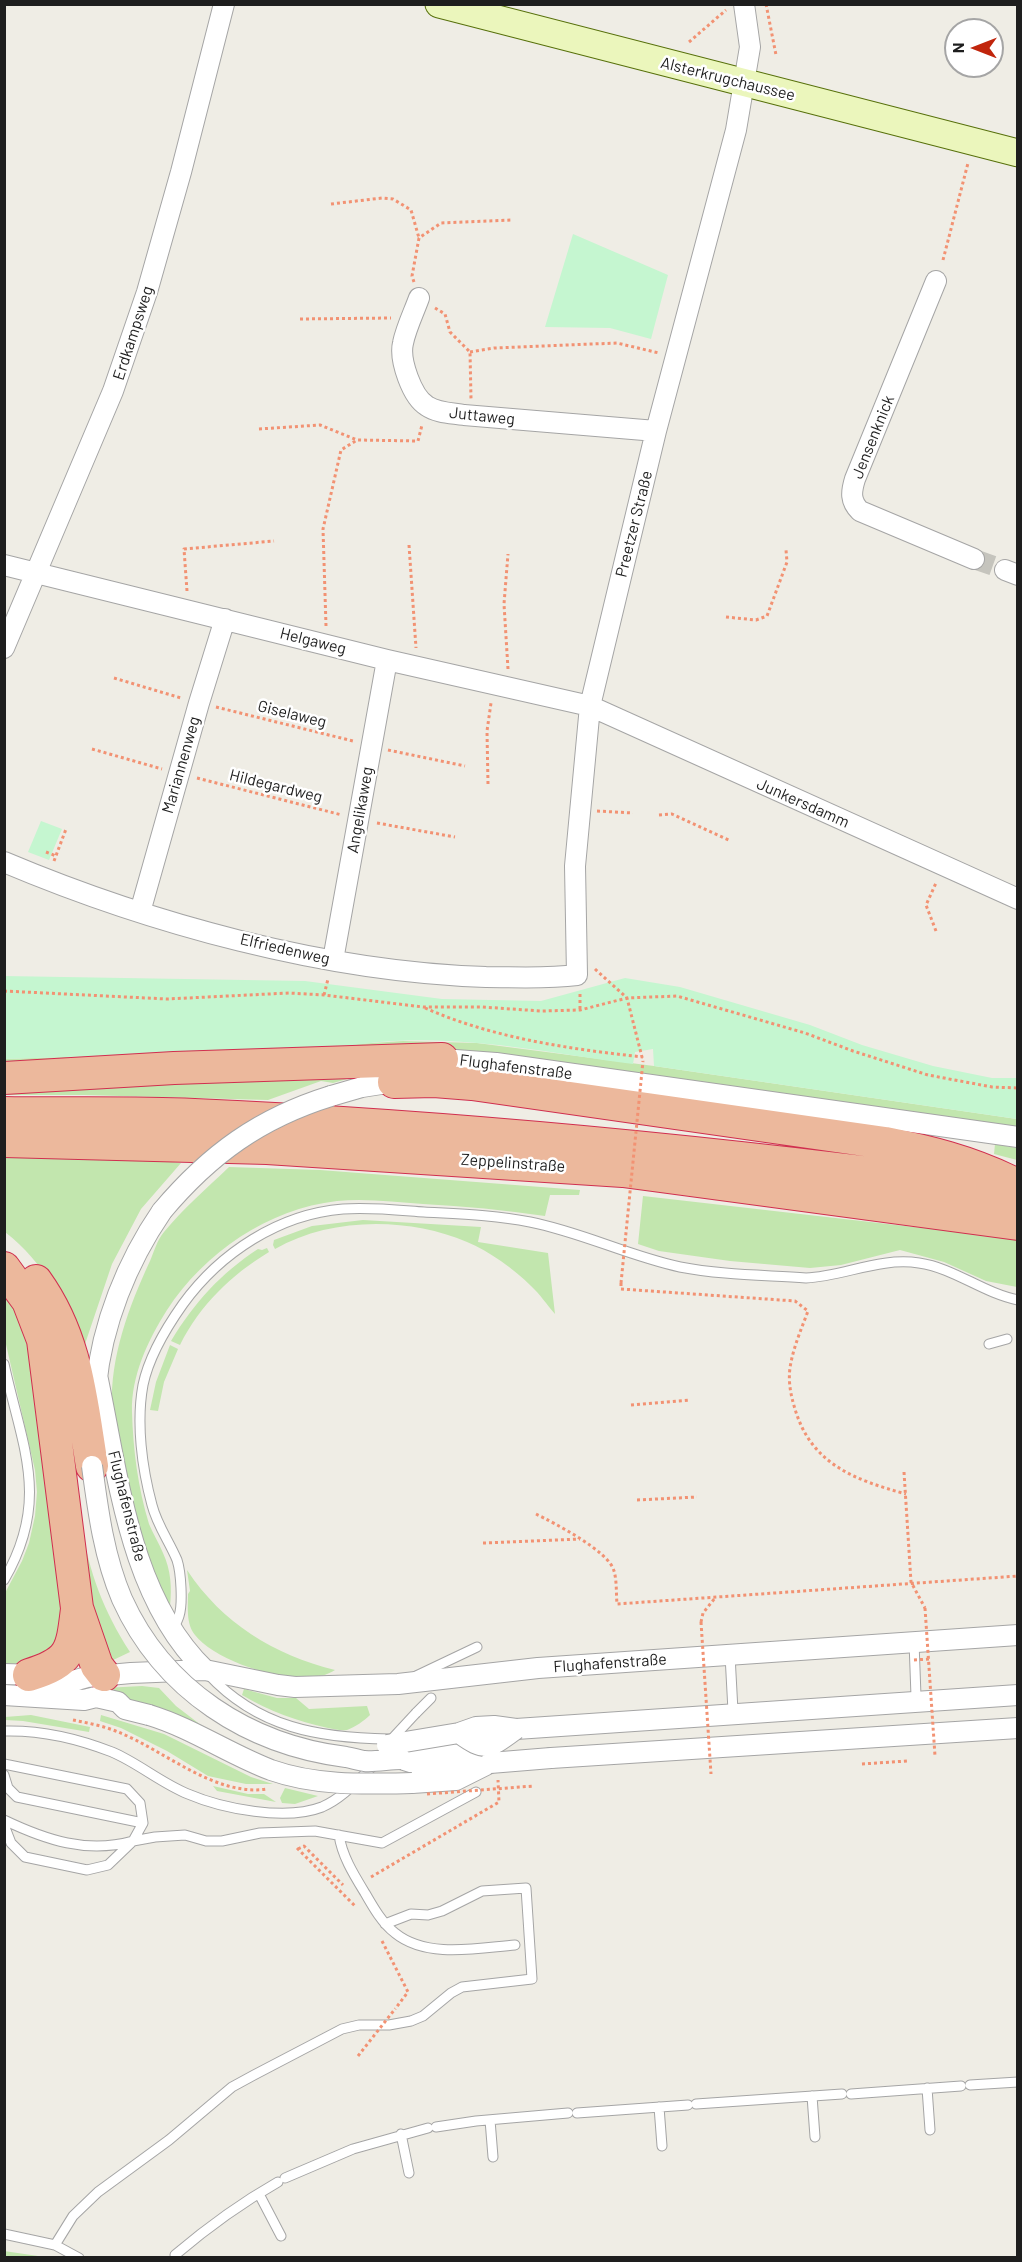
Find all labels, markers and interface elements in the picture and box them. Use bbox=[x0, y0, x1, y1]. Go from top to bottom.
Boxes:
north arrow bbox=[944, 18, 1004, 78]
text: N bbox=[948, 43, 967, 53]
street label: Alsterkrugchaussee bbox=[659, 53, 797, 105]
street label: Erdkampsweg bbox=[109, 284, 157, 382]
street label: Jensenknick bbox=[848, 392, 898, 482]
street label: Juttaweg bbox=[448, 403, 516, 429]
street label: Preetzer Straße bbox=[611, 469, 657, 579]
street label: Helgaweg bbox=[278, 624, 348, 658]
street label: Giselaweg bbox=[256, 696, 328, 732]
street label: Mariannenweg bbox=[158, 714, 204, 816]
street label: Hildegardweg bbox=[228, 765, 324, 807]
street label: Angelikaweg bbox=[343, 765, 377, 855]
street label: Junkersdamm bbox=[754, 774, 852, 832]
street label: Elfriedenweg bbox=[238, 929, 332, 969]
street label: Flughafenstraße bbox=[458, 1051, 574, 1083]
street label: Zeppelinstraße bbox=[460, 1150, 566, 1176]
street label: Flughafenstraße bbox=[104, 1449, 150, 1563]
street label: Flughafenstraße bbox=[553, 1649, 667, 1677]

